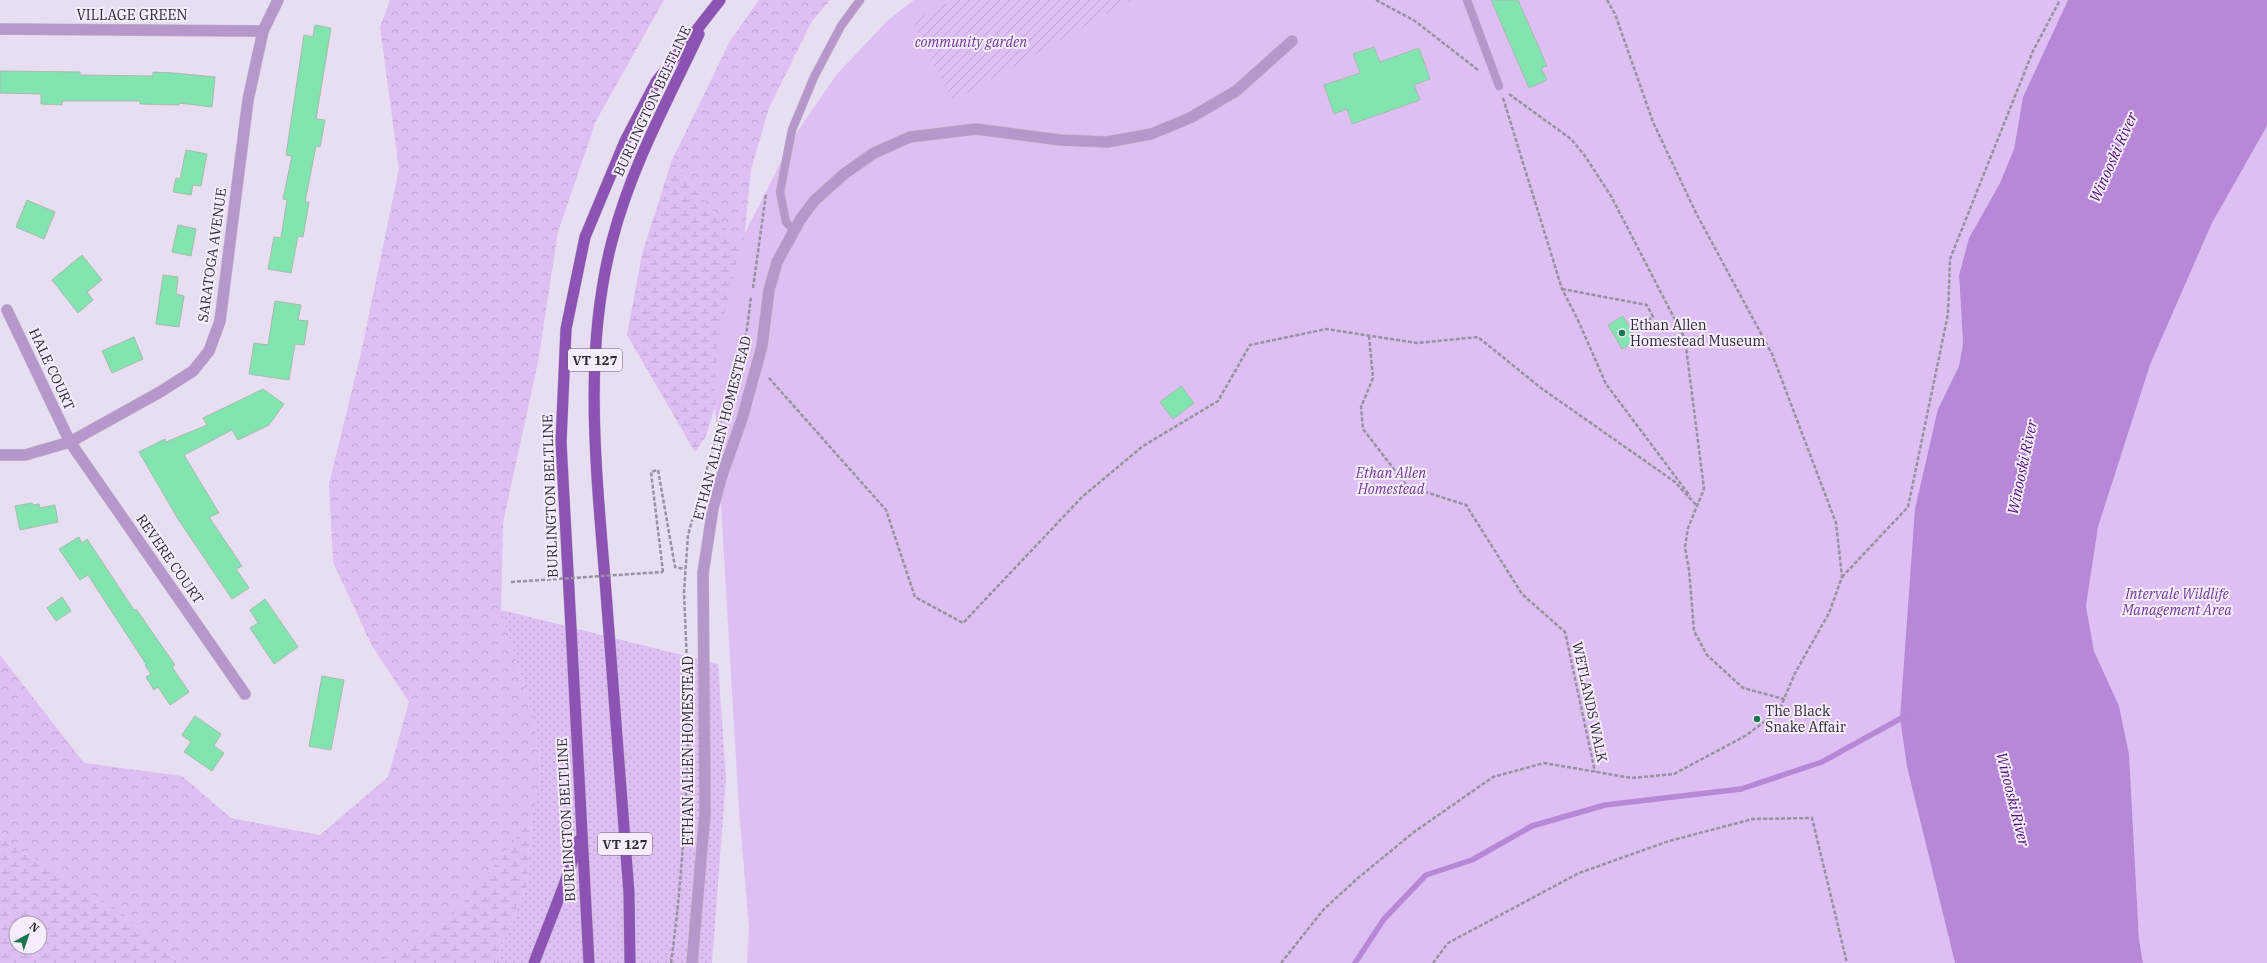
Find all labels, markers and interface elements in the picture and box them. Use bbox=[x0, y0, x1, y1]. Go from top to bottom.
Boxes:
street label: VILLAGE GREEN bbox=[77, 6, 188, 24]
street label: BURLINGTON BELTLINE bbox=[609, 23, 695, 179]
park label: community garden bbox=[915, 33, 1027, 51]
water label: Winooski River bbox=[2085, 109, 2141, 205]
street label: SARATOGA AVENUE bbox=[194, 187, 230, 323]
place label: Ethan Allen Homestead Museum bbox=[1630, 316, 1766, 350]
street label: HALE COURT bbox=[25, 325, 79, 413]
marker: Ethan Allen Homestead Museum bbox=[1617, 328, 1627, 338]
street label: ETHAN ALLEN HOMESTEAD bbox=[689, 334, 755, 522]
road number: VT 127 bbox=[568, 349, 622, 371]
street label: BURLINGTON BELTLINE bbox=[538, 414, 562, 578]
water label: Winooski River bbox=[2003, 418, 2041, 516]
park label: Ethan Allen Homestead bbox=[1355, 464, 1426, 498]
street label: REVERE COURT bbox=[132, 511, 208, 607]
park label: Intervale Wildlife Management Area bbox=[2121, 585, 2232, 619]
street label: WETLANDS WALK bbox=[1568, 640, 1612, 764]
street label: ETHAN ALLEN HOMESTEAD bbox=[679, 656, 697, 846]
place label: The Black Snake Affair bbox=[1765, 702, 1847, 736]
marker: The Black Snake Affair bbox=[1752, 714, 1762, 724]
street label: BURLINGTON BELTLINE bbox=[553, 738, 579, 902]
water label: Winooski River bbox=[1992, 750, 2034, 848]
road number: VT 127 bbox=[598, 833, 652, 855]
north arrow bbox=[8, 915, 48, 955]
text: N bbox=[27, 919, 42, 936]

